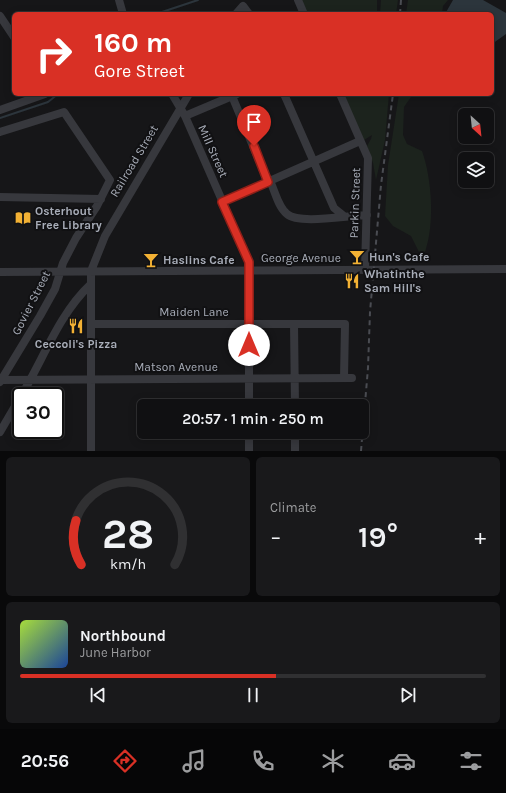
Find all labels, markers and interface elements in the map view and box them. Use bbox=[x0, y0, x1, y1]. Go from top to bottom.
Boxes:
text: 160 m bbox=[94, 26, 172, 59]
icon: right bbox=[28, 28, 80, 80]
text: Gore Street bbox=[94, 60, 185, 82]
pin bbox=[237, 105, 271, 146]
north arrow bbox=[458, 108, 494, 144]
map controls bbox=[458, 108, 494, 188]
icon: arrive bbox=[243, 111, 265, 133]
street label: Railroad Street bbox=[107, 122, 161, 199]
street label: Mill Street bbox=[195, 122, 231, 180]
button: layers bbox=[458, 152, 494, 188]
street label: Parkin Street bbox=[347, 167, 363, 239]
place label: Osterhout Free Library bbox=[35, 204, 102, 232]
library icon: Osterhout Free Library bbox=[14, 209, 32, 227]
bar icon: Hun's Cafe bbox=[348, 248, 366, 266]
place label: Hun's Cafe bbox=[369, 250, 429, 264]
bar icon: Haslins Cafe bbox=[142, 251, 160, 269]
street label: George Avenue bbox=[261, 251, 341, 265]
place label: Haslins Cafe bbox=[163, 253, 235, 267]
place label: Whatinthe Sam Hill's bbox=[364, 267, 425, 295]
street label: Govier Street bbox=[9, 268, 53, 337]
restaurant icon: Whatinthe Sam Hill's bbox=[343, 272, 361, 290]
street label: Maiden Lane bbox=[159, 305, 229, 319]
restaurant icon: Ceccoli's Pizza bbox=[67, 317, 85, 335]
position arrow bbox=[228, 324, 270, 366]
place label: Ceccoli's Pizza bbox=[35, 337, 117, 351]
street label: Matson Avenue bbox=[134, 360, 218, 374]
speed limit sign: 30 bbox=[12, 387, 64, 439]
text: 20:57 · 1 min · 250 m bbox=[182, 410, 324, 428]
text: Climate bbox=[270, 500, 316, 515]
text: 28 bbox=[102, 509, 154, 557]
text: 19° bbox=[358, 519, 398, 555]
text: − bbox=[270, 524, 282, 550]
text: + bbox=[474, 524, 486, 550]
text: km/h bbox=[110, 555, 146, 572]
text: Northbound bbox=[80, 627, 166, 645]
text: June Harbor bbox=[80, 645, 151, 660]
icon: previous bbox=[87, 684, 109, 706]
icon: pause bbox=[242, 684, 264, 706]
icon: next bbox=[397, 684, 419, 706]
icon: directions bbox=[111, 747, 139, 775]
icon: music bbox=[180, 747, 208, 775]
icon: phone bbox=[249, 747, 277, 775]
icon: climate bbox=[319, 747, 347, 775]
icon: car bbox=[388, 747, 416, 775]
icon: filters bbox=[457, 747, 485, 775]
text: 20:56 bbox=[21, 750, 69, 772]

